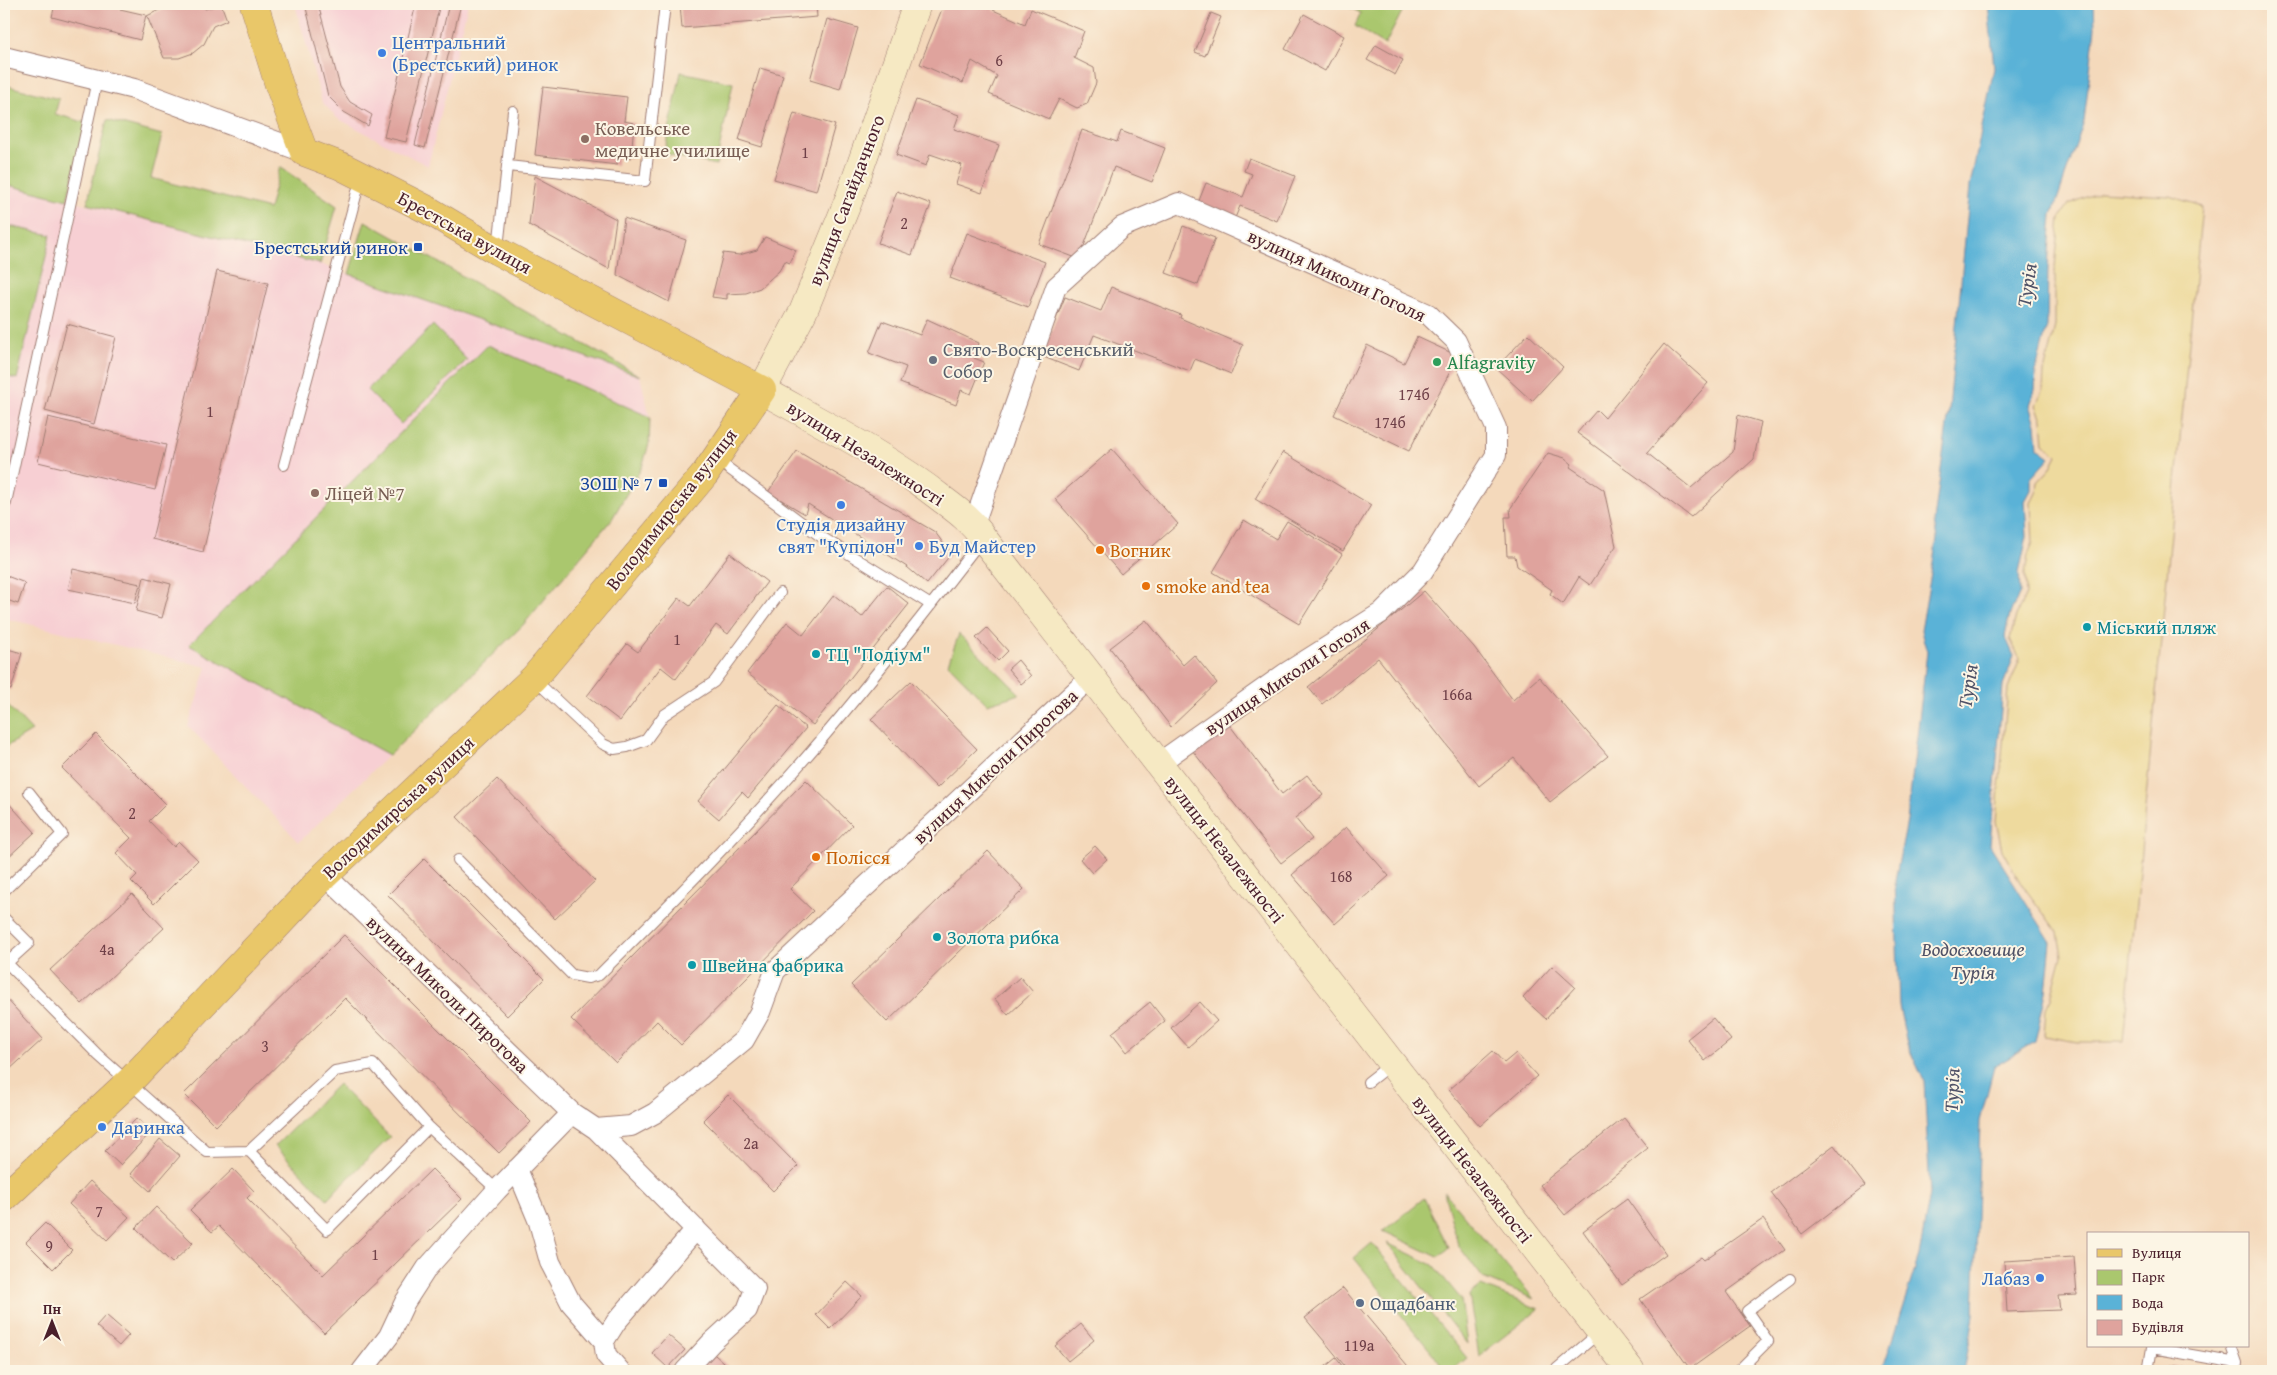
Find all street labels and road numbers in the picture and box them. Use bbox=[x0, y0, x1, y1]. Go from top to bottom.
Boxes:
street label: вулиця Сагайдачного bbox=[800, 110, 892, 290]
street label: Брестська вулиця bbox=[393, 184, 537, 281]
street label: вулиця Миколи Гоголя bbox=[1243, 221, 1431, 329]
street label: вулиця Незалежності bbox=[782, 393, 950, 513]
street label: Володимирська вулиця bbox=[599, 422, 744, 596]
street label: вулиця Миколи Гоголя bbox=[1199, 610, 1375, 742]
street label: вулиця Миколи Пирогова bbox=[906, 682, 1084, 850]
street label: Володимирська вулиця bbox=[316, 729, 481, 885]
street label: вулиця Незалежності bbox=[1158, 769, 1292, 929]
street label: вулиця Миколи Пирогова bbox=[360, 909, 536, 1079]
street label: вулиця Незалежності bbox=[1406, 1089, 1540, 1249]

